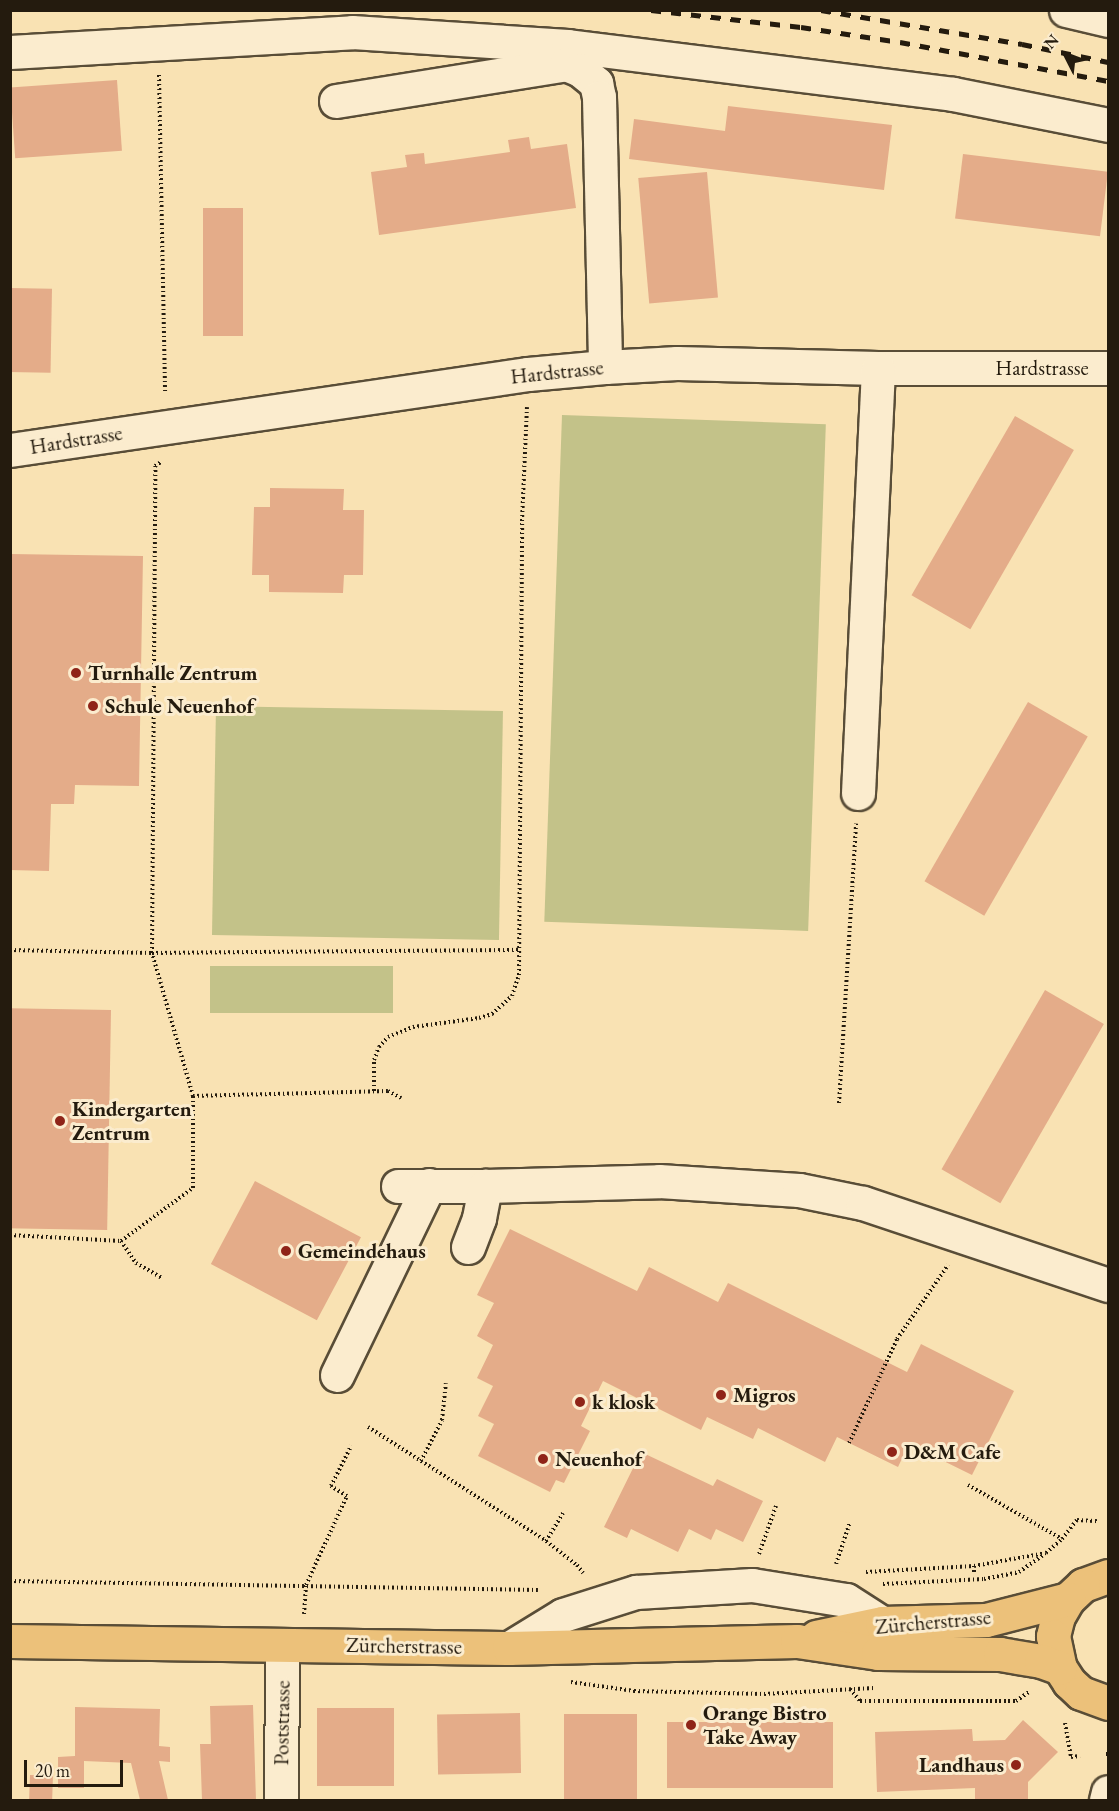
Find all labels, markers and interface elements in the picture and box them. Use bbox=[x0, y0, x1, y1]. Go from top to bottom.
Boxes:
north arrow bbox=[1035, 24, 1095, 84]
text: N bbox=[1039, 30, 1063, 53]
street label: Hardstrasse bbox=[509, 355, 605, 389]
street label: Hardstrasse bbox=[995, 355, 1089, 381]
street label: Hardstrasse bbox=[28, 420, 124, 460]
place label: Turnhalle Zentrum bbox=[88, 660, 257, 686]
marker: Turnhalle Zentrum bbox=[69, 666, 83, 680]
place label: Schule Neuenhof bbox=[105, 693, 254, 719]
marker: Schule Neuenhof bbox=[86, 699, 100, 713]
place label: Kindergarten Zentrum bbox=[72, 1096, 192, 1146]
marker: Kindergarten Zentrum bbox=[53, 1114, 67, 1128]
place label: Gemeindehaus bbox=[298, 1238, 426, 1264]
marker: Gemeindehaus bbox=[279, 1244, 293, 1258]
place label: Migros bbox=[733, 1382, 796, 1408]
marker: Migros bbox=[714, 1388, 728, 1402]
place label: k klosk bbox=[592, 1389, 655, 1415]
marker: k klosk bbox=[573, 1395, 587, 1409]
place label: D&M Cafe bbox=[904, 1439, 1001, 1465]
marker: D&M Cafe bbox=[885, 1445, 899, 1459]
place label: Neuenhof bbox=[555, 1446, 642, 1472]
marker: Neuenhof bbox=[536, 1452, 550, 1466]
street label: Zürcherstrasse bbox=[874, 1604, 992, 1640]
street label: Zürcherstrasse bbox=[346, 1632, 462, 1660]
street label: Poststrasse bbox=[269, 1680, 295, 1766]
place label: Orange Bistro Take Away bbox=[703, 1700, 827, 1750]
marker: Orange Bistro Take Away bbox=[684, 1718, 698, 1732]
scale bar bbox=[27, 1748, 126, 1786]
place label: Landhaus bbox=[919, 1752, 1004, 1778]
marker: Landhaus bbox=[1009, 1758, 1023, 1772]
text: 20 m bbox=[35, 1759, 70, 1782]

